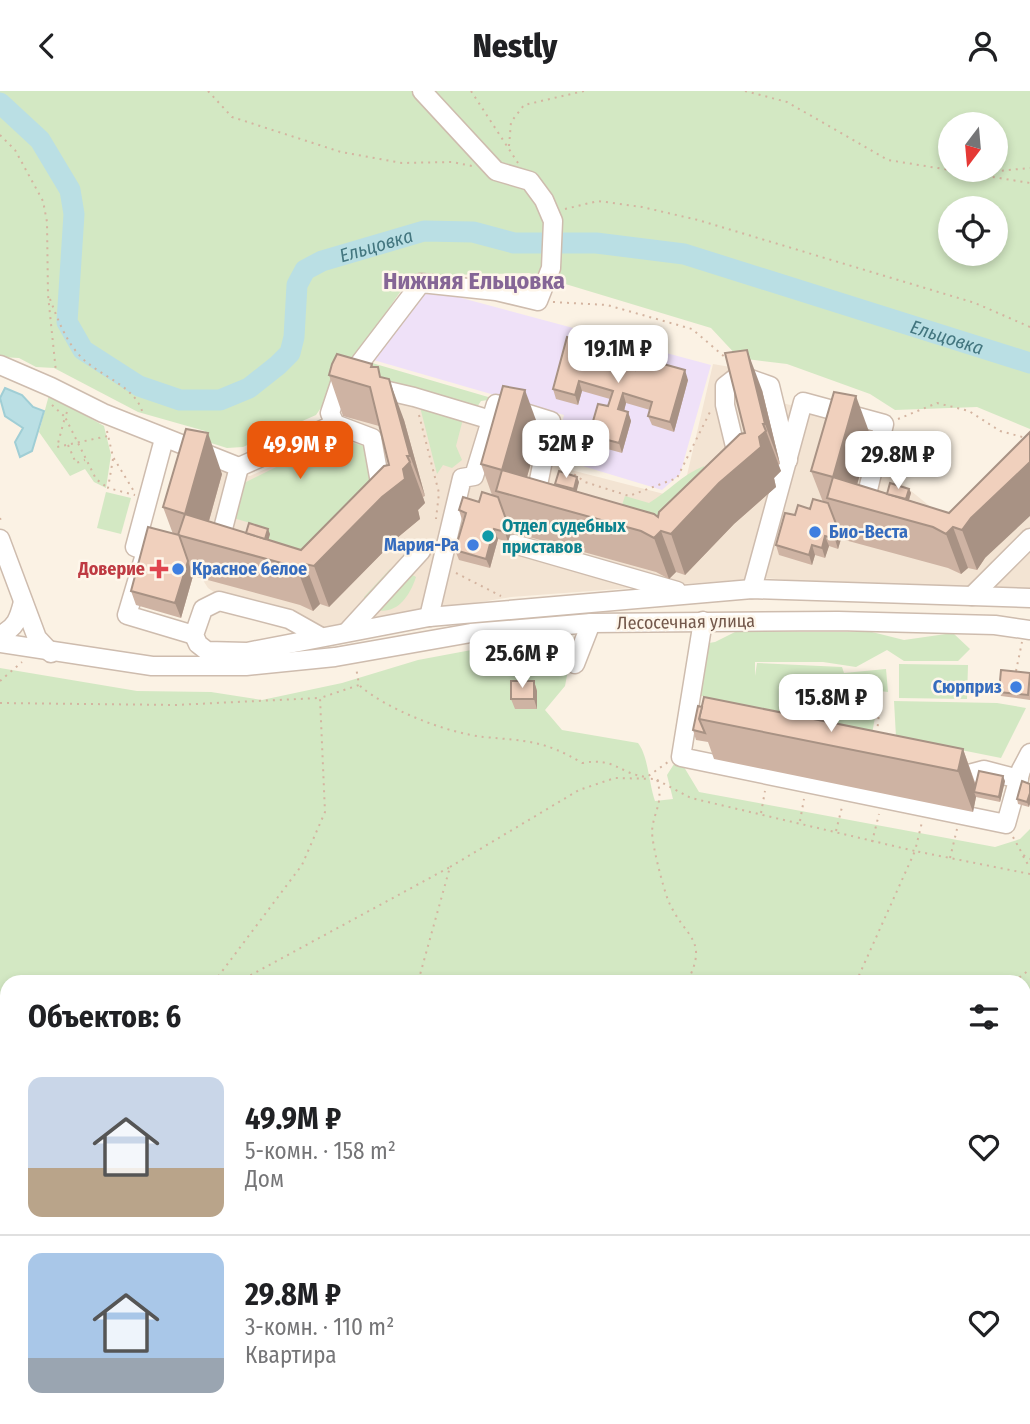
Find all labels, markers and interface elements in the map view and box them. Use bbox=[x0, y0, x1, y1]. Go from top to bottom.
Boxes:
icon: back bbox=[28, 27, 66, 65]
text: Nestly bbox=[473, 27, 557, 65]
icon: person bbox=[964, 27, 1002, 65]
north arrow bbox=[938, 112, 1008, 182]
map controls bbox=[938, 112, 1008, 266]
button: locate bbox=[938, 196, 1008, 266]
water label: Ельцовка bbox=[337, 223, 416, 267]
district label: Нижняя Ельцовка bbox=[383, 267, 565, 295]
water label: Ельцовка bbox=[908, 315, 987, 359]
pin: 19.1M ₽ bbox=[553, 325, 683, 385]
text: 19.1M ₽ bbox=[584, 334, 652, 362]
pin: 49.9M ₽ bbox=[235, 421, 365, 481]
pin: 52M ₽ bbox=[517, 421, 615, 480]
text: 52M ₽ bbox=[538, 429, 594, 457]
text: 49.9M ₽ bbox=[263, 430, 337, 458]
pin: 29.8M ₽ bbox=[833, 431, 963, 491]
text: 29.8M ₽ bbox=[861, 440, 935, 468]
place label: Отдел судебных приставов bbox=[502, 515, 626, 558]
place label: Био-Веста bbox=[829, 521, 908, 543]
marker: Био-Веста bbox=[807, 524, 823, 540]
marker: Отдел судебных приставов bbox=[480, 528, 496, 544]
place label: Мария-Ра bbox=[384, 534, 459, 556]
marker: Мария-Ра bbox=[465, 537, 481, 553]
place label: Доверие bbox=[77, 558, 145, 580]
place label: Красное белое bbox=[192, 558, 307, 580]
marker: Доверие bbox=[151, 561, 167, 577]
marker: Красное белое bbox=[170, 561, 186, 577]
street label: Лесосечная улица bbox=[617, 610, 755, 634]
pin: 25.6M ₽ bbox=[457, 631, 587, 690]
text: 25.6M ₽ bbox=[486, 639, 558, 667]
pin: 15.8M ₽ bbox=[766, 675, 896, 734]
place label: Сюрприз bbox=[933, 676, 1002, 698]
marker: Сюрприз bbox=[1008, 679, 1024, 695]
text: 15.8M ₽ bbox=[795, 683, 867, 711]
icon: filters bbox=[965, 998, 1003, 1036]
text: Объектов: 6 bbox=[28, 999, 181, 1035]
text: 49.9M ₽ bbox=[245, 1101, 341, 1137]
icon: home bbox=[84, 1105, 168, 1189]
icon: heart bbox=[965, 1128, 1003, 1166]
text: 5-комн. · 158 m² bbox=[245, 1137, 396, 1165]
text: Дом bbox=[245, 1165, 284, 1193]
text: 29.8M ₽ bbox=[245, 1277, 341, 1313]
icon: home bbox=[84, 1281, 168, 1365]
icon: heart bbox=[965, 1304, 1003, 1342]
text: 3-комн. · 110 m² bbox=[245, 1313, 394, 1341]
text: Квартира bbox=[245, 1341, 337, 1369]

